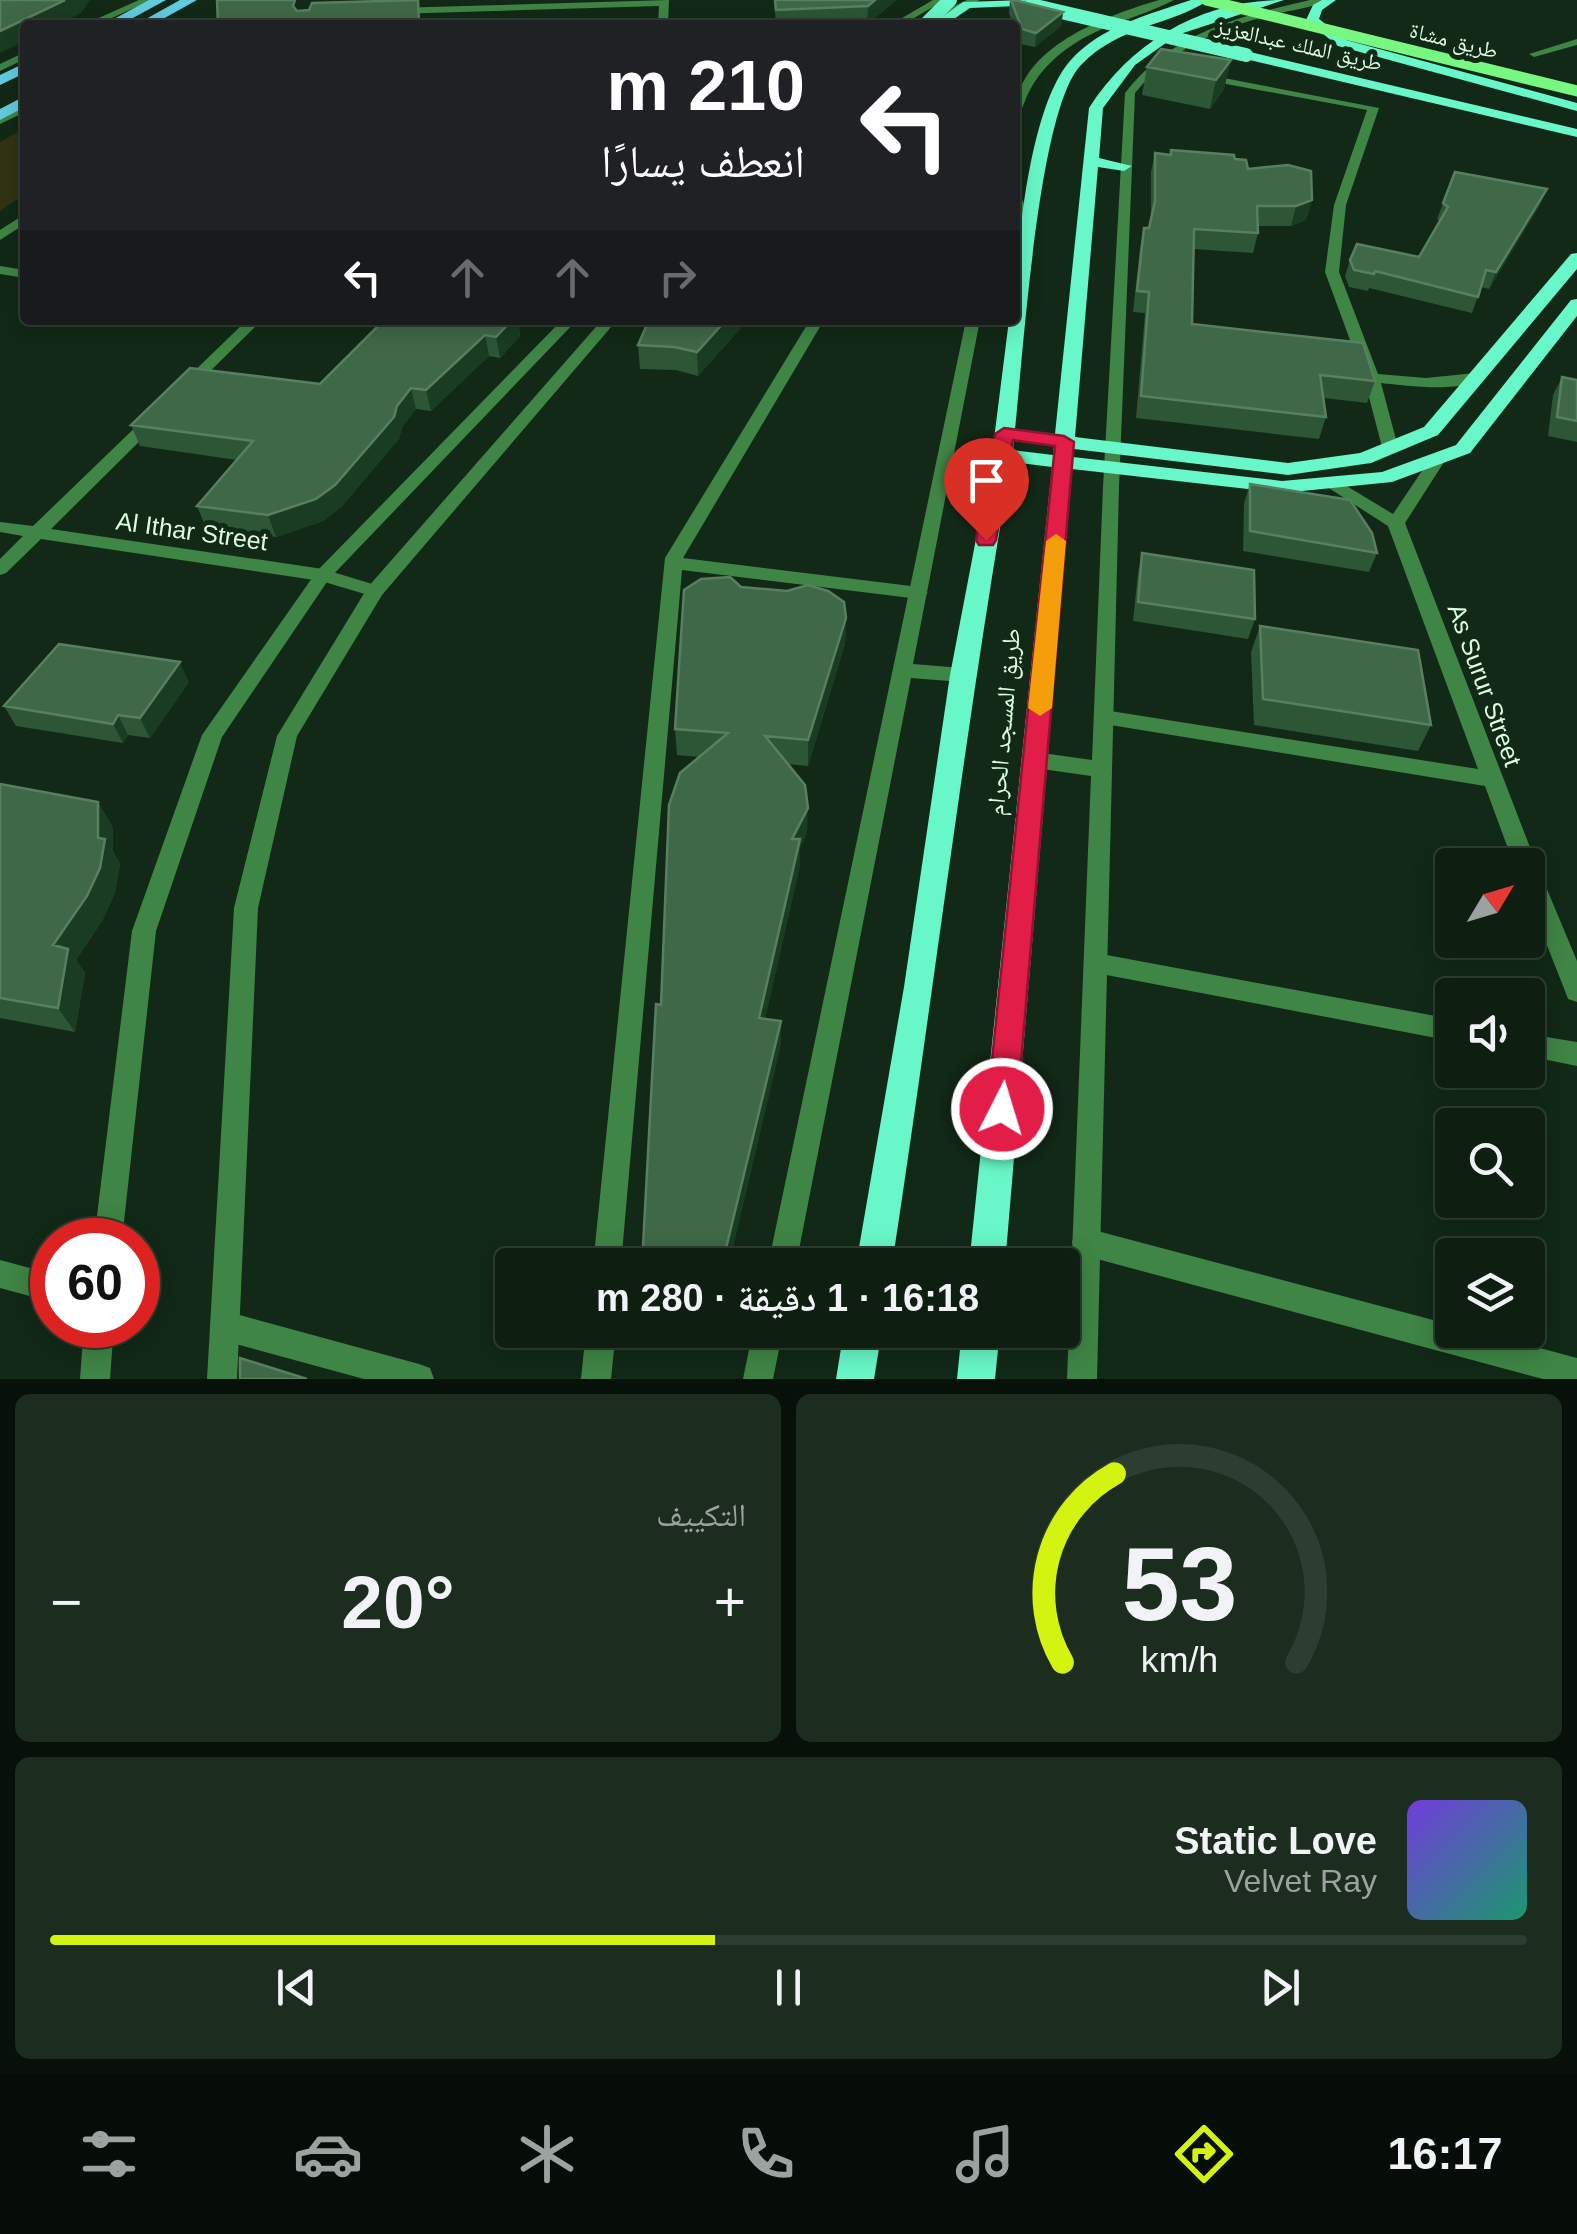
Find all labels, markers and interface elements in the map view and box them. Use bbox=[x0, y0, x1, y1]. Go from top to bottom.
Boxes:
street label: طريق الملك عبدالعزيز bbox=[1212, 13, 1385, 77]
street label: طريق مشاة bbox=[1407, 17, 1501, 65]
text: 210 m bbox=[607, 47, 805, 125]
icon: left bbox=[840, 60, 970, 190]
text: انعطف يسارًا bbox=[601, 136, 805, 187]
icon: left bbox=[335, 250, 390, 305]
icon: ahead bbox=[440, 250, 495, 305]
icon: ahead bbox=[545, 250, 600, 305]
icon: right bbox=[650, 250, 705, 305]
pin bbox=[944, 438, 1029, 541]
icon: arrive bbox=[959, 453, 1014, 508]
street label: Al Ithar Street bbox=[114, 506, 270, 556]
street label: As Surur Street bbox=[1443, 600, 1527, 770]
street label: طريق المسجد الحرام bbox=[981, 627, 1028, 817]
north arrow bbox=[1435, 848, 1545, 958]
map controls bbox=[1435, 848, 1545, 1348]
button: sound bbox=[1435, 978, 1545, 1088]
position arrow bbox=[950, 1057, 1054, 1161]
button: search bbox=[1435, 1108, 1545, 1218]
speed limit sign: 60 bbox=[30, 1218, 160, 1348]
button: layers bbox=[1435, 1238, 1545, 1348]
text: 16:18 · 1 دقيقة · 280 m bbox=[596, 1277, 979, 1319]
text: التكييف bbox=[656, 1497, 746, 1533]
text: 53 bbox=[1121, 1526, 1237, 1642]
text: 20° bbox=[341, 1560, 455, 1644]
text: − bbox=[50, 1571, 82, 1633]
text: + bbox=[714, 1571, 746, 1633]
text: km/h bbox=[1140, 1640, 1218, 1680]
text: Static Love bbox=[1174, 1820, 1377, 1862]
text: Velvet Ray bbox=[1224, 1863, 1377, 1899]
icon: previous bbox=[269, 1960, 324, 2015]
icon: pause bbox=[761, 1960, 816, 2015]
icon: next bbox=[1253, 1960, 1308, 2015]
icon: filters bbox=[74, 2119, 144, 2189]
icon: car bbox=[293, 2119, 363, 2189]
icon: climate bbox=[512, 2119, 582, 2189]
icon: phone bbox=[731, 2119, 801, 2189]
icon: music bbox=[950, 2119, 1020, 2189]
icon: directions bbox=[1169, 2119, 1239, 2189]
text: 16:17 bbox=[1387, 2128, 1503, 2179]

